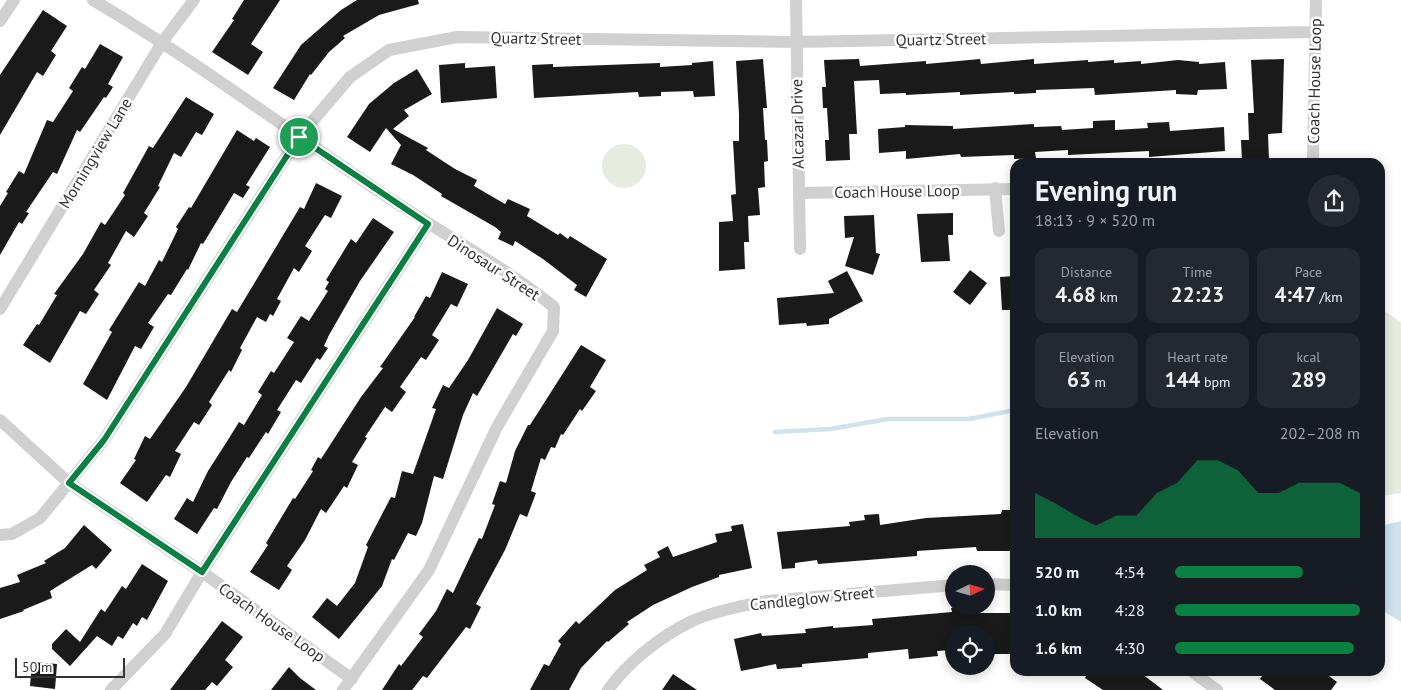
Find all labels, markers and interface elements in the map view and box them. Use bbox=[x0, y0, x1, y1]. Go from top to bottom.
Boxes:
street label: Coach House Loop bbox=[1303, 18, 1325, 144]
street label: Quartz Street bbox=[491, 27, 582, 49]
street label: Quartz Street bbox=[896, 28, 987, 50]
street label: Alcazar Drive bbox=[786, 79, 808, 169]
street label: Morningview Lane bbox=[54, 94, 136, 212]
pin bbox=[278, 116, 320, 158]
icon: arrive bbox=[285, 123, 313, 151]
text: Evening run bbox=[1035, 172, 1177, 209]
button: share bbox=[1308, 175, 1360, 227]
street label: Coach House Loop bbox=[834, 180, 960, 202]
text: 18:13 · 9 × 520 m bbox=[1035, 210, 1155, 230]
street label: Dinosaur Street bbox=[444, 230, 544, 305]
text: Distance bbox=[1061, 263, 1112, 281]
text: Time bbox=[1182, 263, 1213, 281]
text: Pace bbox=[1295, 263, 1322, 281]
text: 4.68 bbox=[1055, 281, 1096, 308]
text: 22:23 bbox=[1171, 281, 1224, 308]
text: 4:47 bbox=[1274, 281, 1316, 308]
text: km bbox=[1096, 288, 1118, 306]
text: /km bbox=[1316, 288, 1343, 306]
text: Elevation bbox=[1059, 348, 1114, 366]
text: Heart rate bbox=[1167, 348, 1228, 366]
text: kcal bbox=[1297, 348, 1320, 366]
text: 63 bbox=[1067, 366, 1091, 393]
text: 144 bbox=[1165, 366, 1200, 393]
text: 289 bbox=[1291, 366, 1326, 393]
text: m bbox=[1091, 373, 1106, 391]
text: bpm bbox=[1200, 373, 1230, 391]
text: Elevation bbox=[1035, 423, 1099, 443]
text: 202–208 m bbox=[1280, 423, 1360, 443]
text: 520 m bbox=[1035, 562, 1079, 582]
text: 4:54 bbox=[1115, 562, 1145, 582]
north arrow bbox=[945, 565, 995, 615]
map controls bbox=[945, 565, 995, 675]
street label: Coach House Loop bbox=[215, 578, 329, 666]
street label: Candleglow Street bbox=[749, 581, 876, 614]
text: 1.0 km bbox=[1035, 600, 1082, 620]
text: 4:28 bbox=[1115, 600, 1145, 620]
button: locate bbox=[945, 625, 995, 675]
text: 1.6 km bbox=[1035, 638, 1082, 658]
text: 4:30 bbox=[1115, 638, 1145, 658]
scale bar bbox=[15, 655, 125, 678]
text: 50 m bbox=[22, 658, 52, 676]

